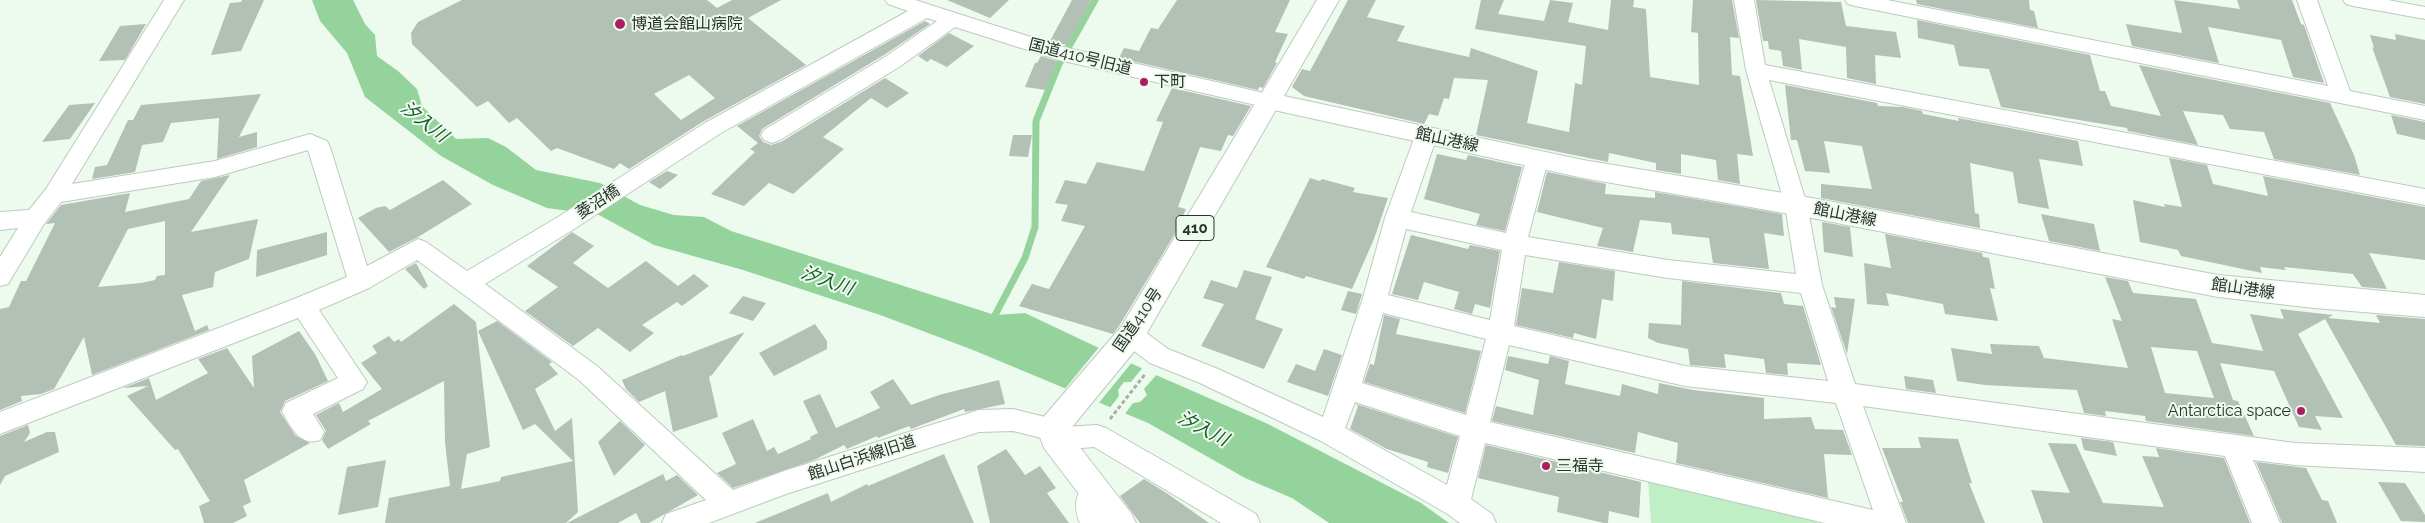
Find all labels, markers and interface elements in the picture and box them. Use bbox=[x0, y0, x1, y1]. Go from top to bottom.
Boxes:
place label: 博道会館山病院 bbox=[631, 14, 743, 34]
marker: 博道会館山病院 bbox=[613, 17, 627, 31]
street label: 国道410号旧道 bbox=[1027, 35, 1133, 79]
place label: 下町 bbox=[1154, 72, 1186, 92]
marker: 下町 bbox=[1138, 76, 1150, 88]
water label: 汐入川 bbox=[396, 97, 452, 147]
street label: 館山港線 bbox=[1414, 124, 1480, 156]
street label: 菱沼橋 bbox=[573, 181, 623, 223]
street label: 館山港線 bbox=[1812, 199, 1878, 231]
road number: 410 bbox=[1176, 216, 1214, 240]
water label: 汐入川 bbox=[798, 262, 856, 300]
street label: 館山港線 bbox=[2210, 275, 2276, 303]
street label: 国道410号 bbox=[1110, 284, 1166, 356]
place label: Antarctica space bbox=[2168, 401, 2291, 421]
marker: Antarctica space bbox=[2295, 405, 2307, 417]
water label: 汐入川 bbox=[1174, 407, 1232, 451]
street label: 館山白浜線旧道 bbox=[806, 432, 918, 484]
place label: 三福寺 bbox=[1556, 456, 1604, 476]
marker: 三福寺 bbox=[1540, 460, 1552, 472]

